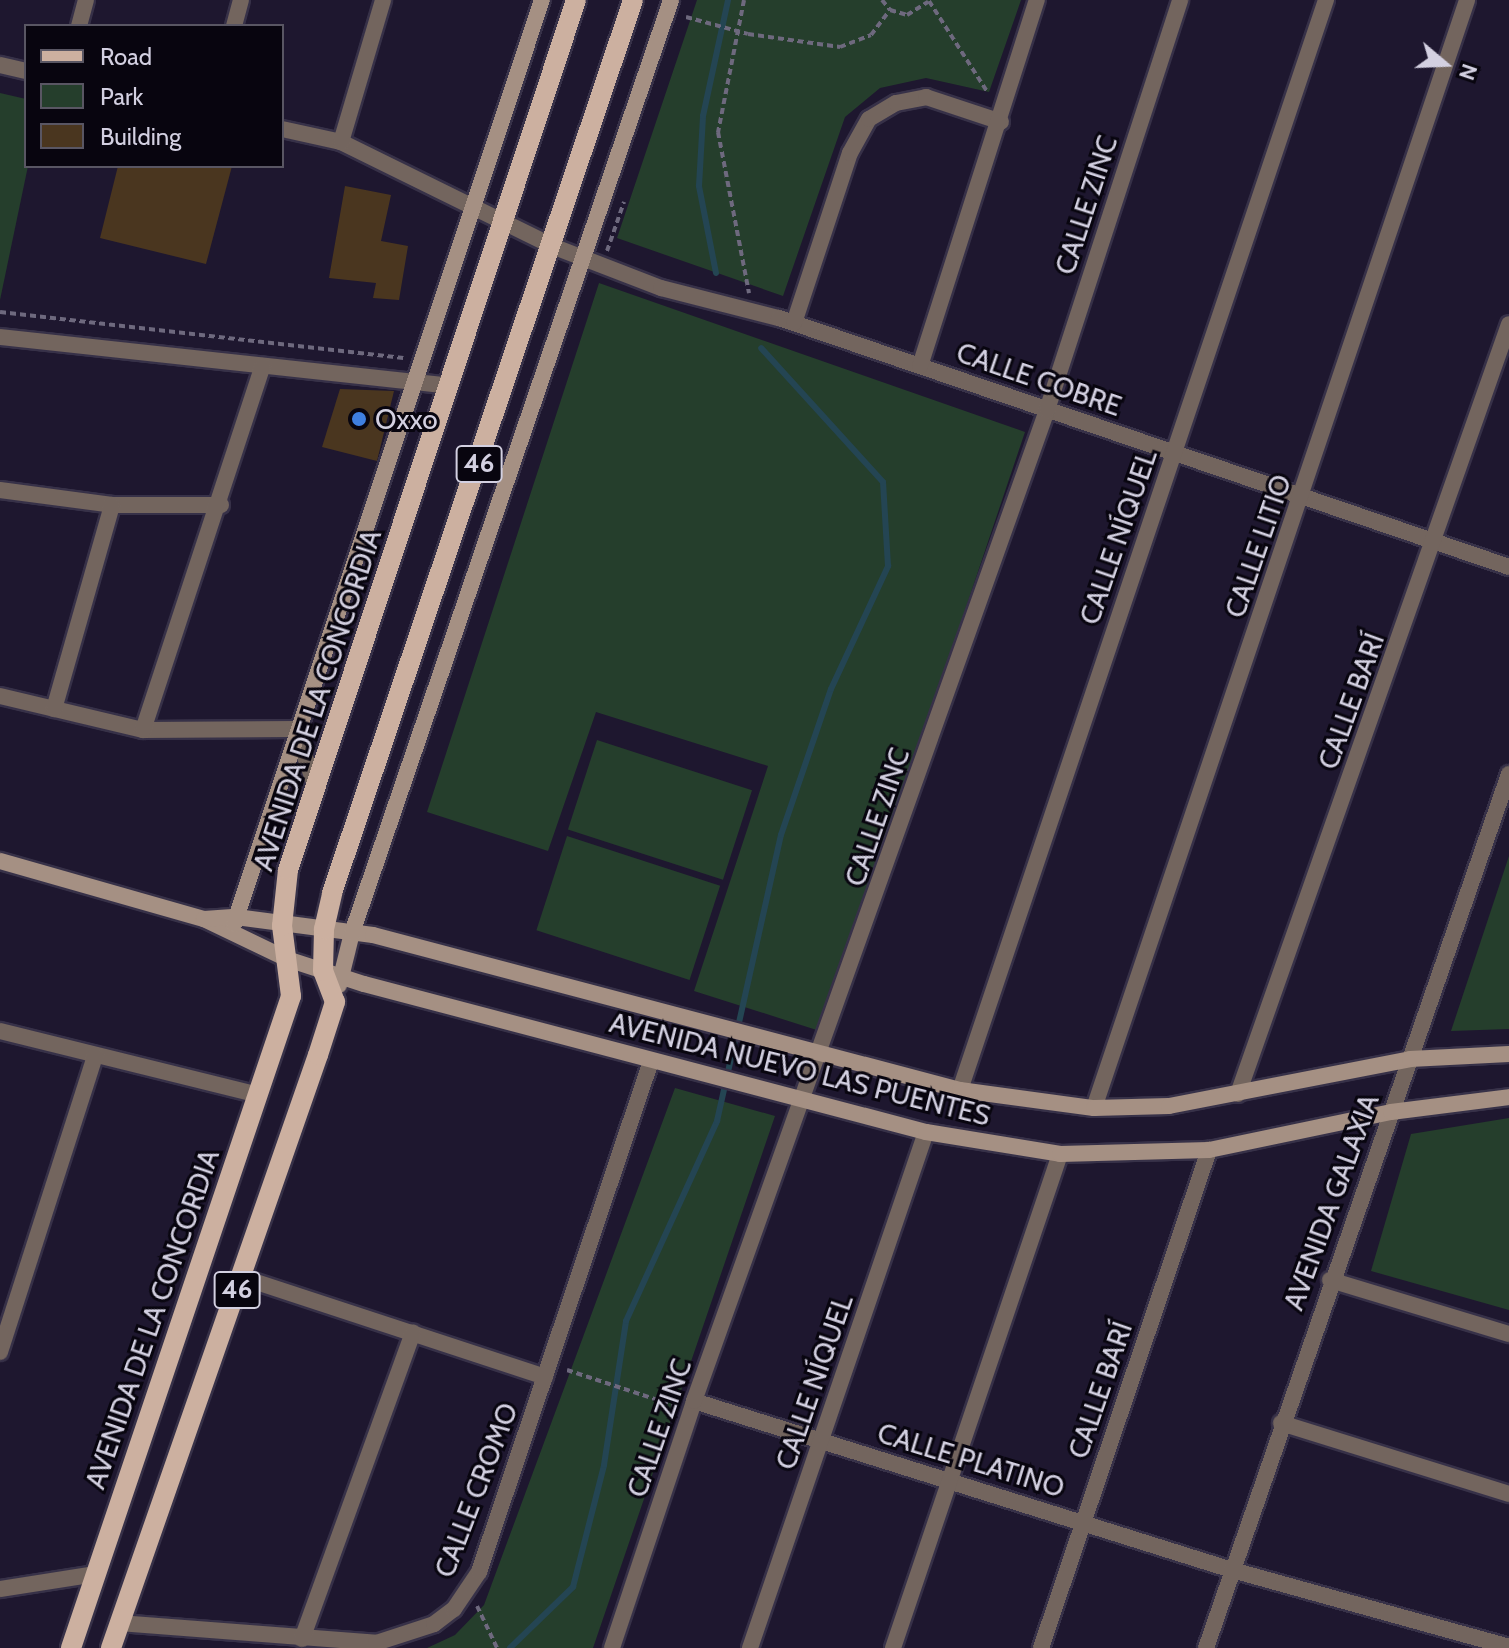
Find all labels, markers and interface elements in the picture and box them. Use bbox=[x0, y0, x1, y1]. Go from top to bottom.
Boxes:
legend bbox=[24, 24, 284, 168]
north arrow bbox=[1405, 24, 1485, 104]
text: Road bbox=[100, 42, 152, 71]
text: N bbox=[1453, 60, 1483, 84]
text: Park bbox=[100, 82, 143, 111]
text: Building bbox=[100, 122, 181, 151]
street label: CALLE ZINC bbox=[1048, 131, 1124, 279]
street label: CALLE COBRE bbox=[952, 335, 1126, 423]
place label: Oxxo bbox=[375, 402, 438, 436]
marker: Oxxo bbox=[350, 410, 368, 428]
road number: 46 bbox=[455, 442, 503, 486]
street label: CALLE NÍQUEL bbox=[1072, 445, 1164, 629]
street label: CALLE LITIO bbox=[1218, 470, 1298, 622]
street label: AVENIDA DE LA CONCORDIA bbox=[246, 525, 388, 875]
street label: CALLE BARÍ bbox=[1311, 628, 1391, 774]
street label: CALLE ZINC bbox=[838, 744, 916, 890]
street label: AVENIDA NUEVO LAS PUENTES bbox=[606, 1005, 994, 1133]
street label: AVENIDA GALAXIA bbox=[1276, 1089, 1386, 1315]
street label: AVENIDA DE LA CONCORDIA bbox=[78, 1145, 226, 1493]
road number: 46 bbox=[213, 1268, 261, 1312]
street label: CALLE NÍQUEL bbox=[768, 1290, 860, 1474]
street label: CALLE BARÍ bbox=[1061, 1317, 1139, 1463]
street label: CALLE ZINC bbox=[620, 1355, 698, 1501]
street label: CALLE CROMO bbox=[427, 1398, 525, 1582]
street label: CALLE PLATINO bbox=[874, 1416, 1068, 1504]

